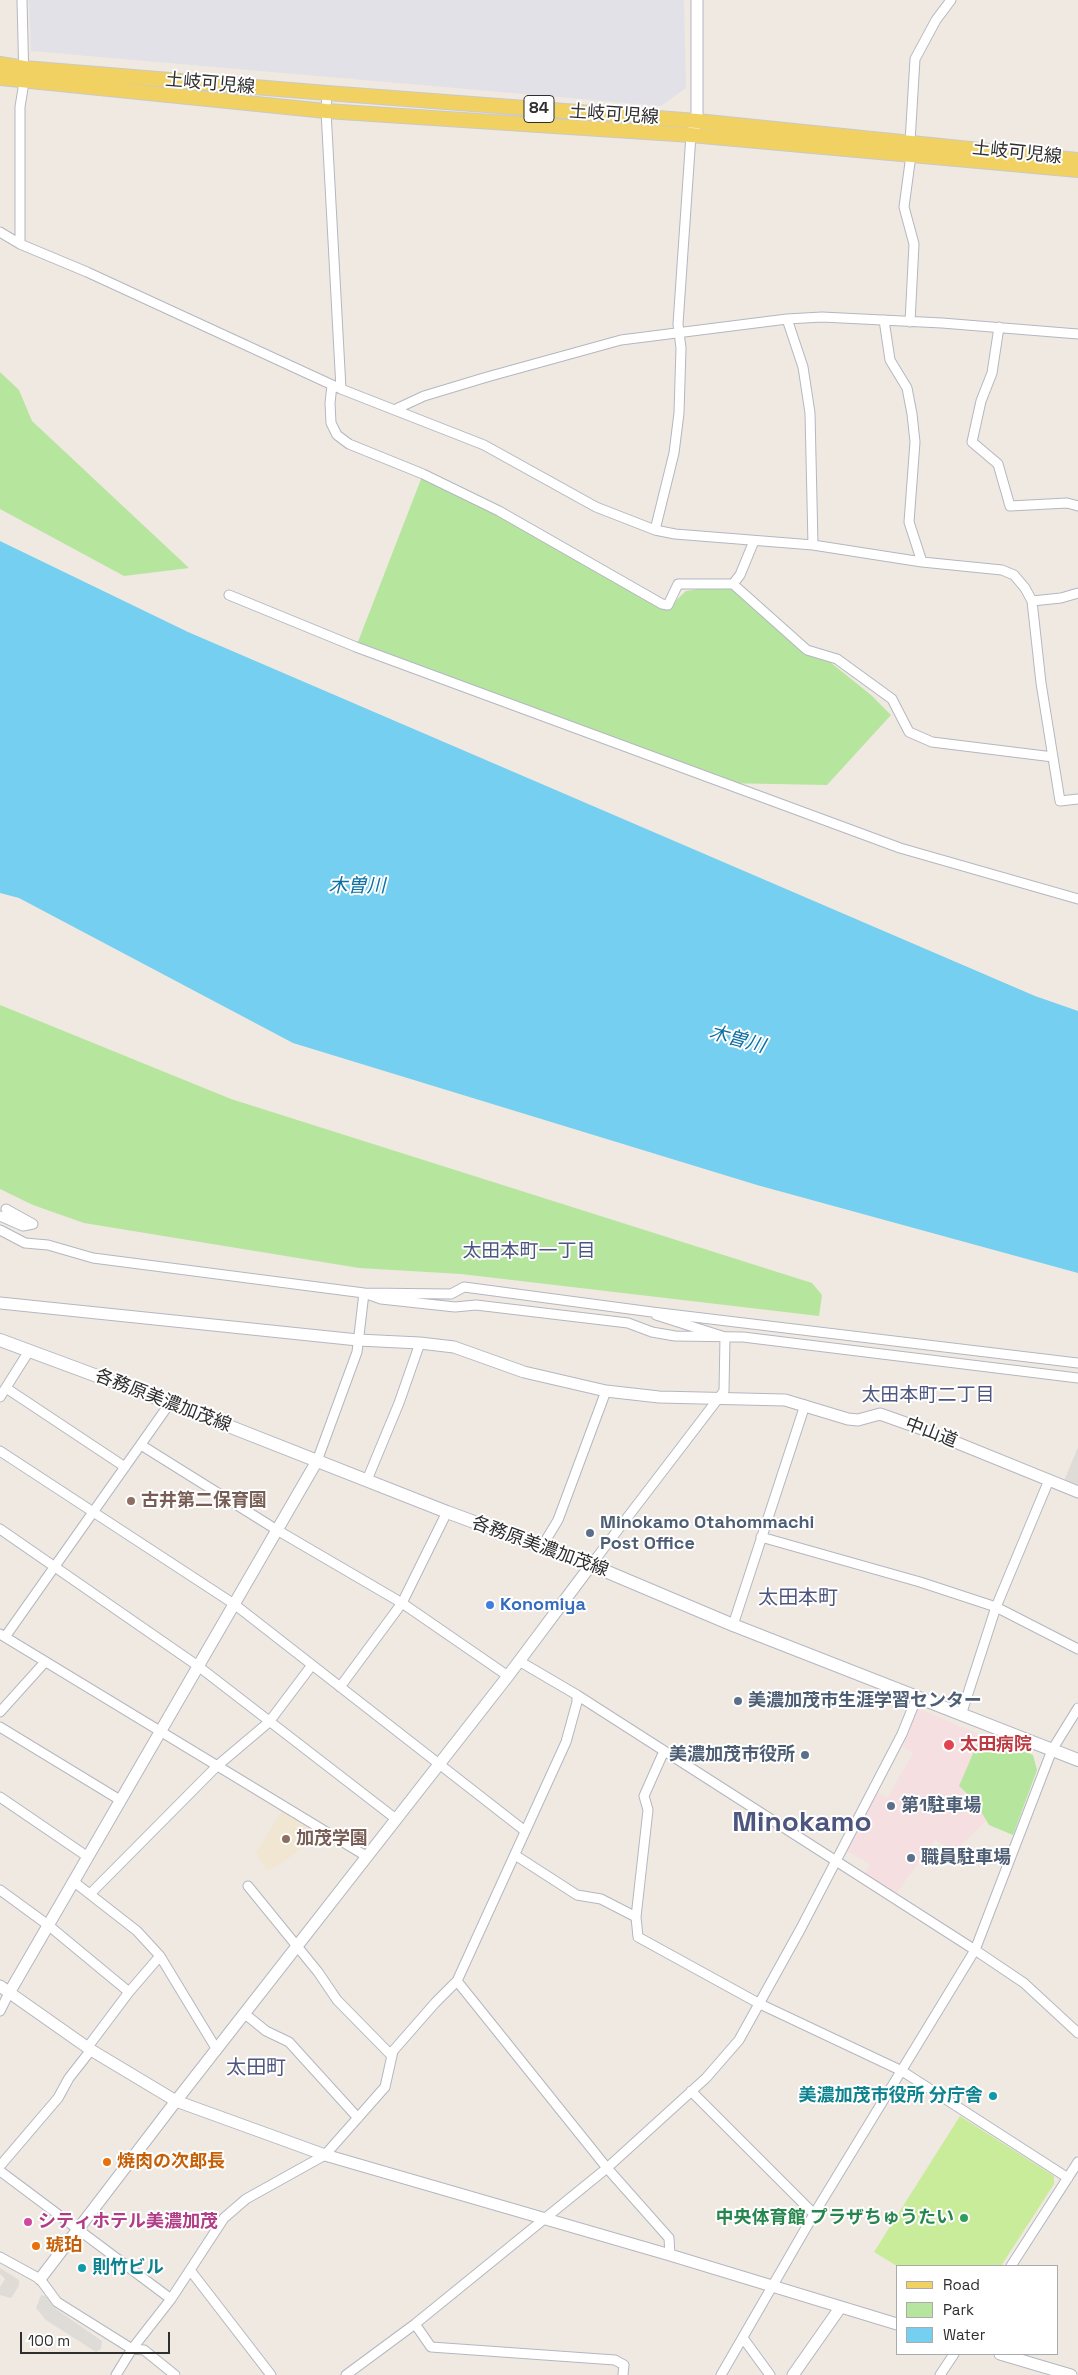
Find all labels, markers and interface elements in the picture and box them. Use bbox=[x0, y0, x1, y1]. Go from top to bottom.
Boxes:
street label: 土岐可児線 bbox=[164, 69, 256, 99]
road number: 84 bbox=[524, 96, 554, 122]
street label: 土岐可児線 bbox=[568, 101, 660, 129]
street label: 土岐可児線 bbox=[971, 138, 1063, 168]
water label: 木曽川 bbox=[329, 876, 385, 898]
water label: 木曽川 bbox=[707, 1022, 767, 1058]
district label: 太田本町一丁目 bbox=[463, 1241, 595, 1263]
street label: 各務原美濃加茂線 bbox=[92, 1365, 234, 1437]
district label: 太田本町二丁目 bbox=[862, 1385, 994, 1407]
street label: 中山道 bbox=[902, 1413, 960, 1453]
place label: 古井第二保育園 bbox=[141, 1490, 267, 1512]
marker: 古井第二保育園 bbox=[125, 1495, 137, 1507]
street label: 各務原美濃加茂線 bbox=[469, 1512, 611, 1582]
place label: Minokamo Otahommachi Post Office bbox=[600, 1512, 814, 1555]
marker: Minokamo Otahommachi Post Office bbox=[584, 1527, 596, 1539]
district label: 太田本町 bbox=[758, 1587, 838, 1611]
place label: Konomiya bbox=[500, 1594, 586, 1616]
marker: Konomiya bbox=[484, 1599, 496, 1611]
place label: 美濃加茂市生涯学習センター bbox=[748, 1690, 982, 1712]
marker: 美濃加茂市生涯学習センター bbox=[732, 1695, 744, 1707]
place label: 太田病院 bbox=[960, 1734, 1032, 1756]
marker: 太田病院 bbox=[942, 1738, 956, 1752]
place label: 美濃加茂市役所 bbox=[669, 1744, 795, 1766]
marker: 美濃加茂市役所 bbox=[799, 1749, 811, 1761]
place label: 第1駐車場 bbox=[901, 1795, 981, 1817]
marker: 第1駐車場 bbox=[885, 1800, 897, 1812]
district label: Minokamo bbox=[732, 1806, 872, 1840]
place label: 加茂学園 bbox=[296, 1828, 368, 1850]
marker: 加茂学園 bbox=[280, 1833, 292, 1845]
place label: 職員駐車場 bbox=[921, 1847, 1011, 1869]
marker: 職員駐車場 bbox=[905, 1852, 917, 1864]
district label: 太田町 bbox=[226, 2057, 286, 2081]
place label: 美濃加茂市役所 分庁舎 bbox=[798, 2085, 983, 2107]
marker: 美濃加茂市役所 分庁舎 bbox=[987, 2090, 999, 2102]
place label: 焼肉の次郎長 bbox=[117, 2151, 225, 2173]
marker: 焼肉の次郎長 bbox=[101, 2156, 113, 2168]
place label: 中央体育館 プラザちゅうたい bbox=[715, 2207, 954, 2229]
place label: シティホテル美濃加茂 bbox=[38, 2211, 218, 2233]
marker: 中央体育館 プラザちゅうたい bbox=[958, 2212, 970, 2224]
marker: シティホテル美濃加茂 bbox=[22, 2216, 34, 2228]
place label: 琥珀 bbox=[46, 2235, 82, 2257]
marker: 琥珀 bbox=[30, 2240, 42, 2252]
place label: 則竹ビル bbox=[92, 2257, 164, 2279]
marker: 則竹ビル bbox=[76, 2262, 88, 2274]
legend bbox=[896, 2265, 1058, 2355]
text: Road bbox=[943, 2275, 980, 2294]
text: Park bbox=[943, 2300, 974, 2319]
scale bar bbox=[22, 2322, 172, 2354]
text: Water bbox=[943, 2325, 985, 2344]
text: 100 m bbox=[28, 2331, 70, 2350]

